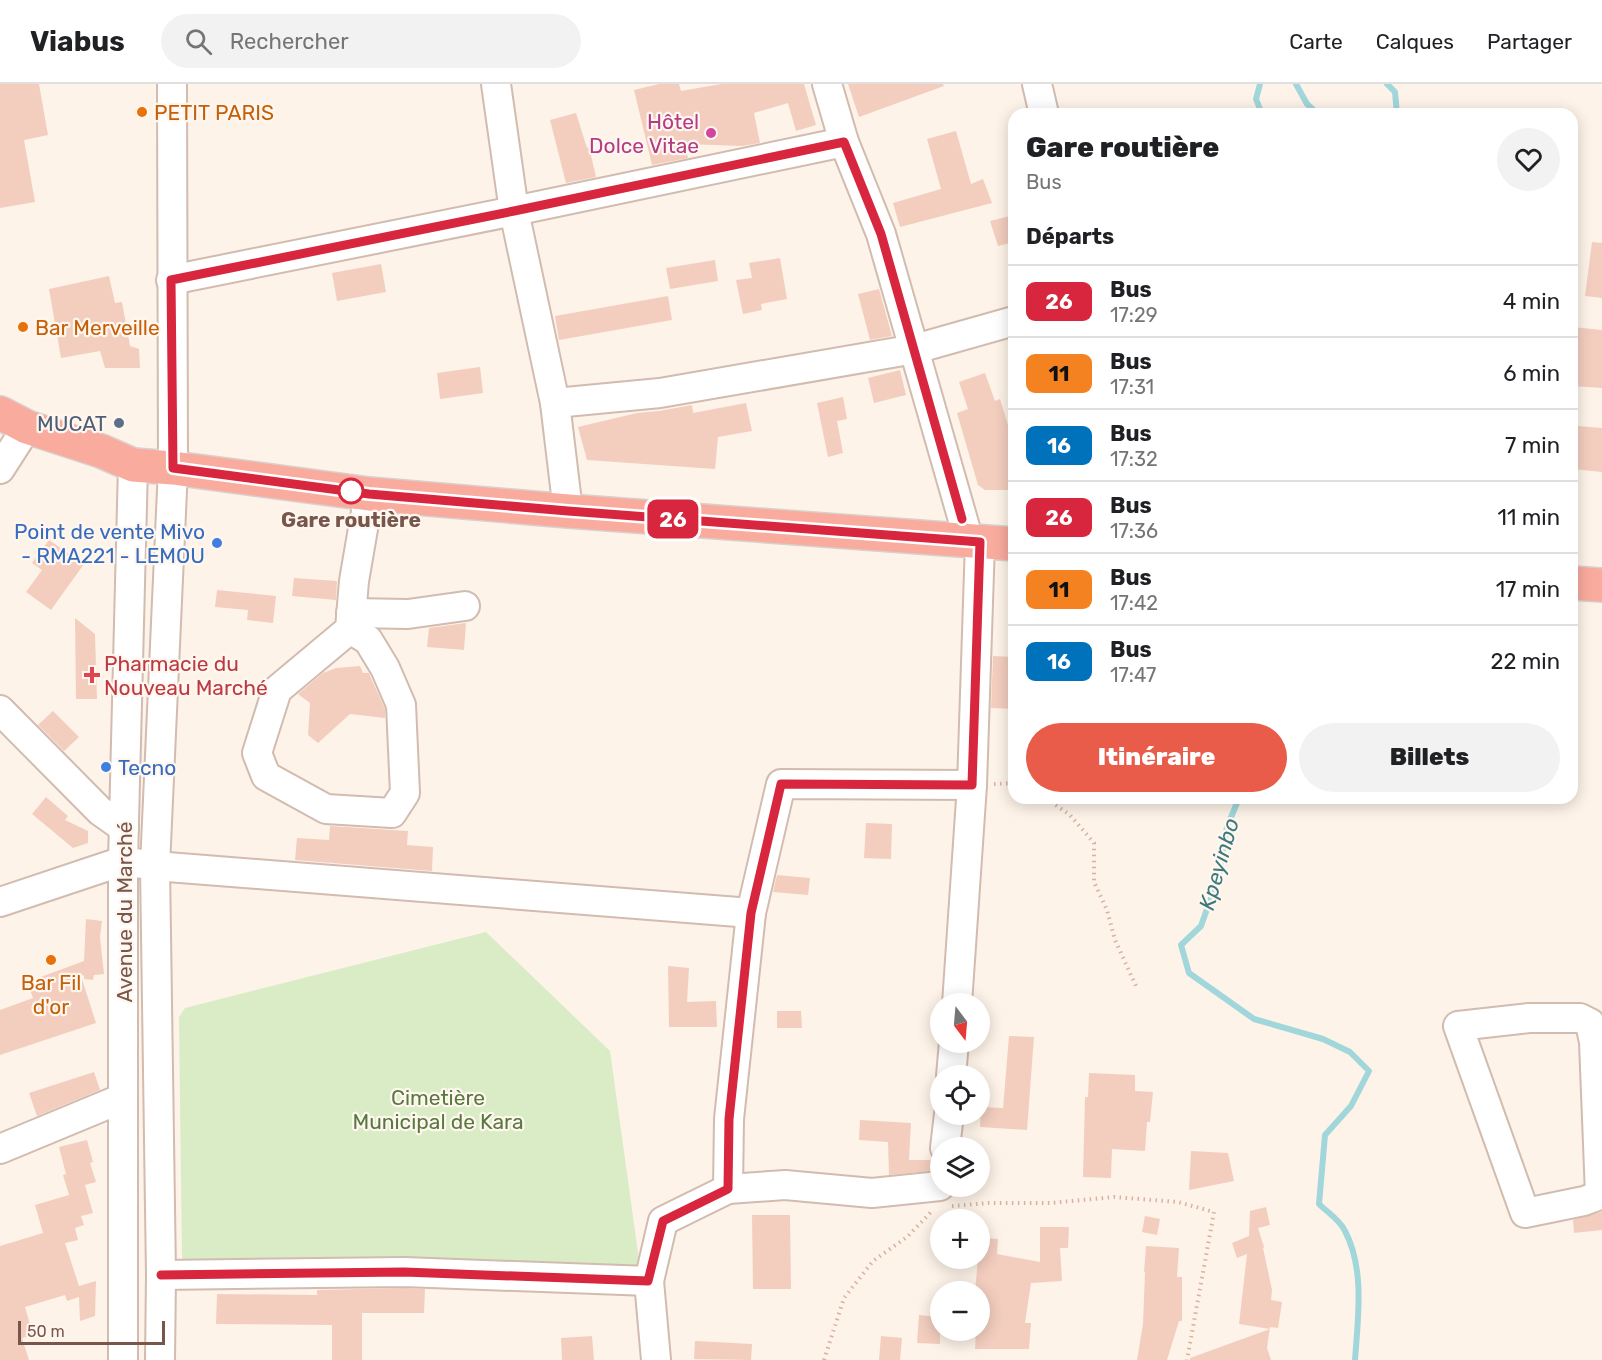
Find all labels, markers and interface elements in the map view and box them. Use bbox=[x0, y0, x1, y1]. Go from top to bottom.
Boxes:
search box bbox=[161, 14, 581, 68]
text: Viabus bbox=[30, 25, 125, 58]
icon: search bbox=[182, 25, 215, 58]
text: Rechercher bbox=[230, 28, 349, 55]
text: Carte bbox=[1289, 29, 1343, 54]
text: Calques bbox=[1376, 29, 1454, 54]
text: Partager bbox=[1487, 29, 1572, 54]
place label: PETIT PARIS bbox=[154, 100, 274, 125]
marker: PETIT PARIS bbox=[135, 105, 149, 119]
place label: Hôtel Dolce Vitae bbox=[589, 109, 699, 158]
marker: Hôtel Dolce Vitae bbox=[704, 126, 718, 140]
button: heart bbox=[1497, 128, 1560, 191]
text: Gare routière bbox=[1026, 131, 1219, 164]
text: Bus bbox=[1026, 170, 1062, 194]
text: Départs bbox=[1026, 223, 1114, 250]
text: Bus bbox=[1110, 276, 1152, 303]
text: 4 min bbox=[1503, 288, 1560, 315]
text: 26 bbox=[1045, 289, 1073, 314]
text: 17:29 bbox=[1110, 303, 1158, 327]
place label: Bar Merveille bbox=[35, 315, 160, 340]
marker: Bar Merveille bbox=[16, 320, 30, 334]
text: Bus bbox=[1110, 348, 1152, 375]
text: 6 min bbox=[1503, 360, 1560, 387]
text: 11 bbox=[1049, 361, 1069, 386]
text: 17:31 bbox=[1110, 375, 1154, 399]
place label: MUCAT bbox=[37, 411, 107, 436]
marker: MUCAT bbox=[112, 416, 126, 430]
text: Bus bbox=[1110, 420, 1152, 447]
text: 7 min bbox=[1505, 432, 1560, 459]
text: 16 bbox=[1047, 433, 1071, 458]
text: 17:32 bbox=[1110, 447, 1158, 471]
marker: Gare routière bbox=[338, 478, 364, 504]
text: Bus bbox=[1110, 492, 1152, 519]
line badge: 26 bbox=[646, 500, 700, 538]
text: 11 min bbox=[1498, 504, 1560, 531]
text: 26 bbox=[1045, 505, 1073, 530]
place label: Gare routière bbox=[281, 507, 421, 532]
text: 26 bbox=[659, 507, 687, 532]
place label: Point de vente Mivo - RMA221 - LEMOU bbox=[14, 519, 205, 568]
text: 17:36 bbox=[1110, 519, 1158, 543]
marker: Point de vente Mivo - RMA221 - LEMOU bbox=[210, 536, 224, 550]
text: Bus bbox=[1110, 564, 1152, 591]
text: 17 min bbox=[1496, 576, 1560, 603]
text: 11 bbox=[1049, 577, 1069, 602]
text: 17:42 bbox=[1110, 591, 1158, 615]
text: Bus bbox=[1110, 636, 1152, 663]
text: 22 min bbox=[1491, 648, 1560, 675]
text: 16 bbox=[1047, 649, 1071, 674]
place label: Pharmacie du Nouveau Marché bbox=[104, 651, 268, 700]
text: 17:47 bbox=[1110, 663, 1156, 687]
marker: Pharmacie du Nouveau Marché bbox=[85, 668, 99, 682]
button: Itinéraire bbox=[1026, 723, 1287, 792]
button: Billets bbox=[1299, 723, 1560, 792]
place label: Tecno bbox=[118, 755, 176, 780]
marker: Tecno bbox=[99, 760, 113, 774]
water label: Kpeyinbo bbox=[1193, 815, 1245, 913]
street label: Avenue du Marché bbox=[112, 821, 137, 1003]
marker: Bar Fil d'or bbox=[44, 953, 58, 967]
place label: Bar Fil d'or bbox=[21, 970, 81, 1019]
north arrow bbox=[930, 993, 990, 1053]
map controls bbox=[930, 993, 990, 1341]
button: locate bbox=[930, 1065, 990, 1125]
park label: Cimetière Municipal de Kara bbox=[352, 1085, 524, 1134]
button: layers bbox=[930, 1137, 990, 1197]
button: + bbox=[930, 1209, 990, 1269]
button: − bbox=[930, 1281, 990, 1341]
scale bar bbox=[18, 1318, 165, 1346]
text: 50 m bbox=[27, 1322, 65, 1341]

